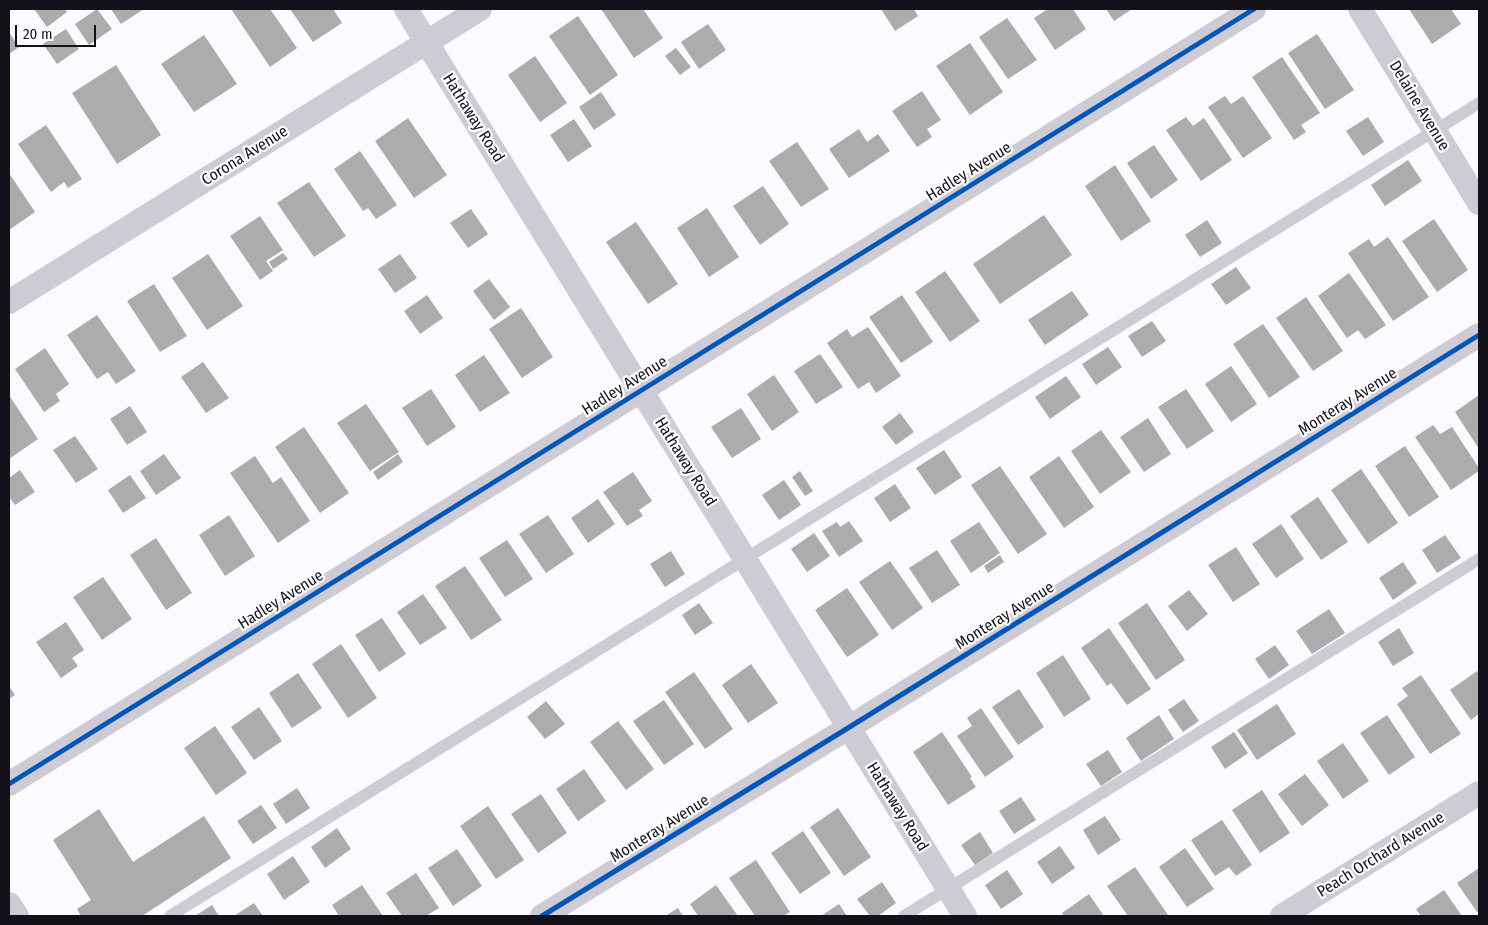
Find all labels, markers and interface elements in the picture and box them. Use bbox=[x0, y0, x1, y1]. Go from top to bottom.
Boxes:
scale bar bbox=[18, 15, 99, 47]
text: 20 m bbox=[23, 25, 53, 43]
street label: Delaine Avenue bbox=[1385, 58, 1453, 154]
street label: Hathaway Road bbox=[438, 70, 508, 166]
street label: Corona Avenue bbox=[198, 122, 292, 190]
street label: Hadley Avenue bbox=[923, 138, 1015, 206]
street label: Hadley Avenue bbox=[579, 352, 671, 420]
street label: Monteray Avenue bbox=[1295, 364, 1401, 440]
street label: Hathaway Road bbox=[650, 414, 720, 510]
street label: Hadley Avenue bbox=[235, 566, 327, 634]
street label: Monteray Avenue bbox=[952, 578, 1058, 654]
street label: Hathaway Road bbox=[862, 759, 932, 855]
street label: Monteray Avenue bbox=[607, 791, 713, 867]
street label: Peach Orchard Avenue bbox=[1314, 808, 1448, 902]

